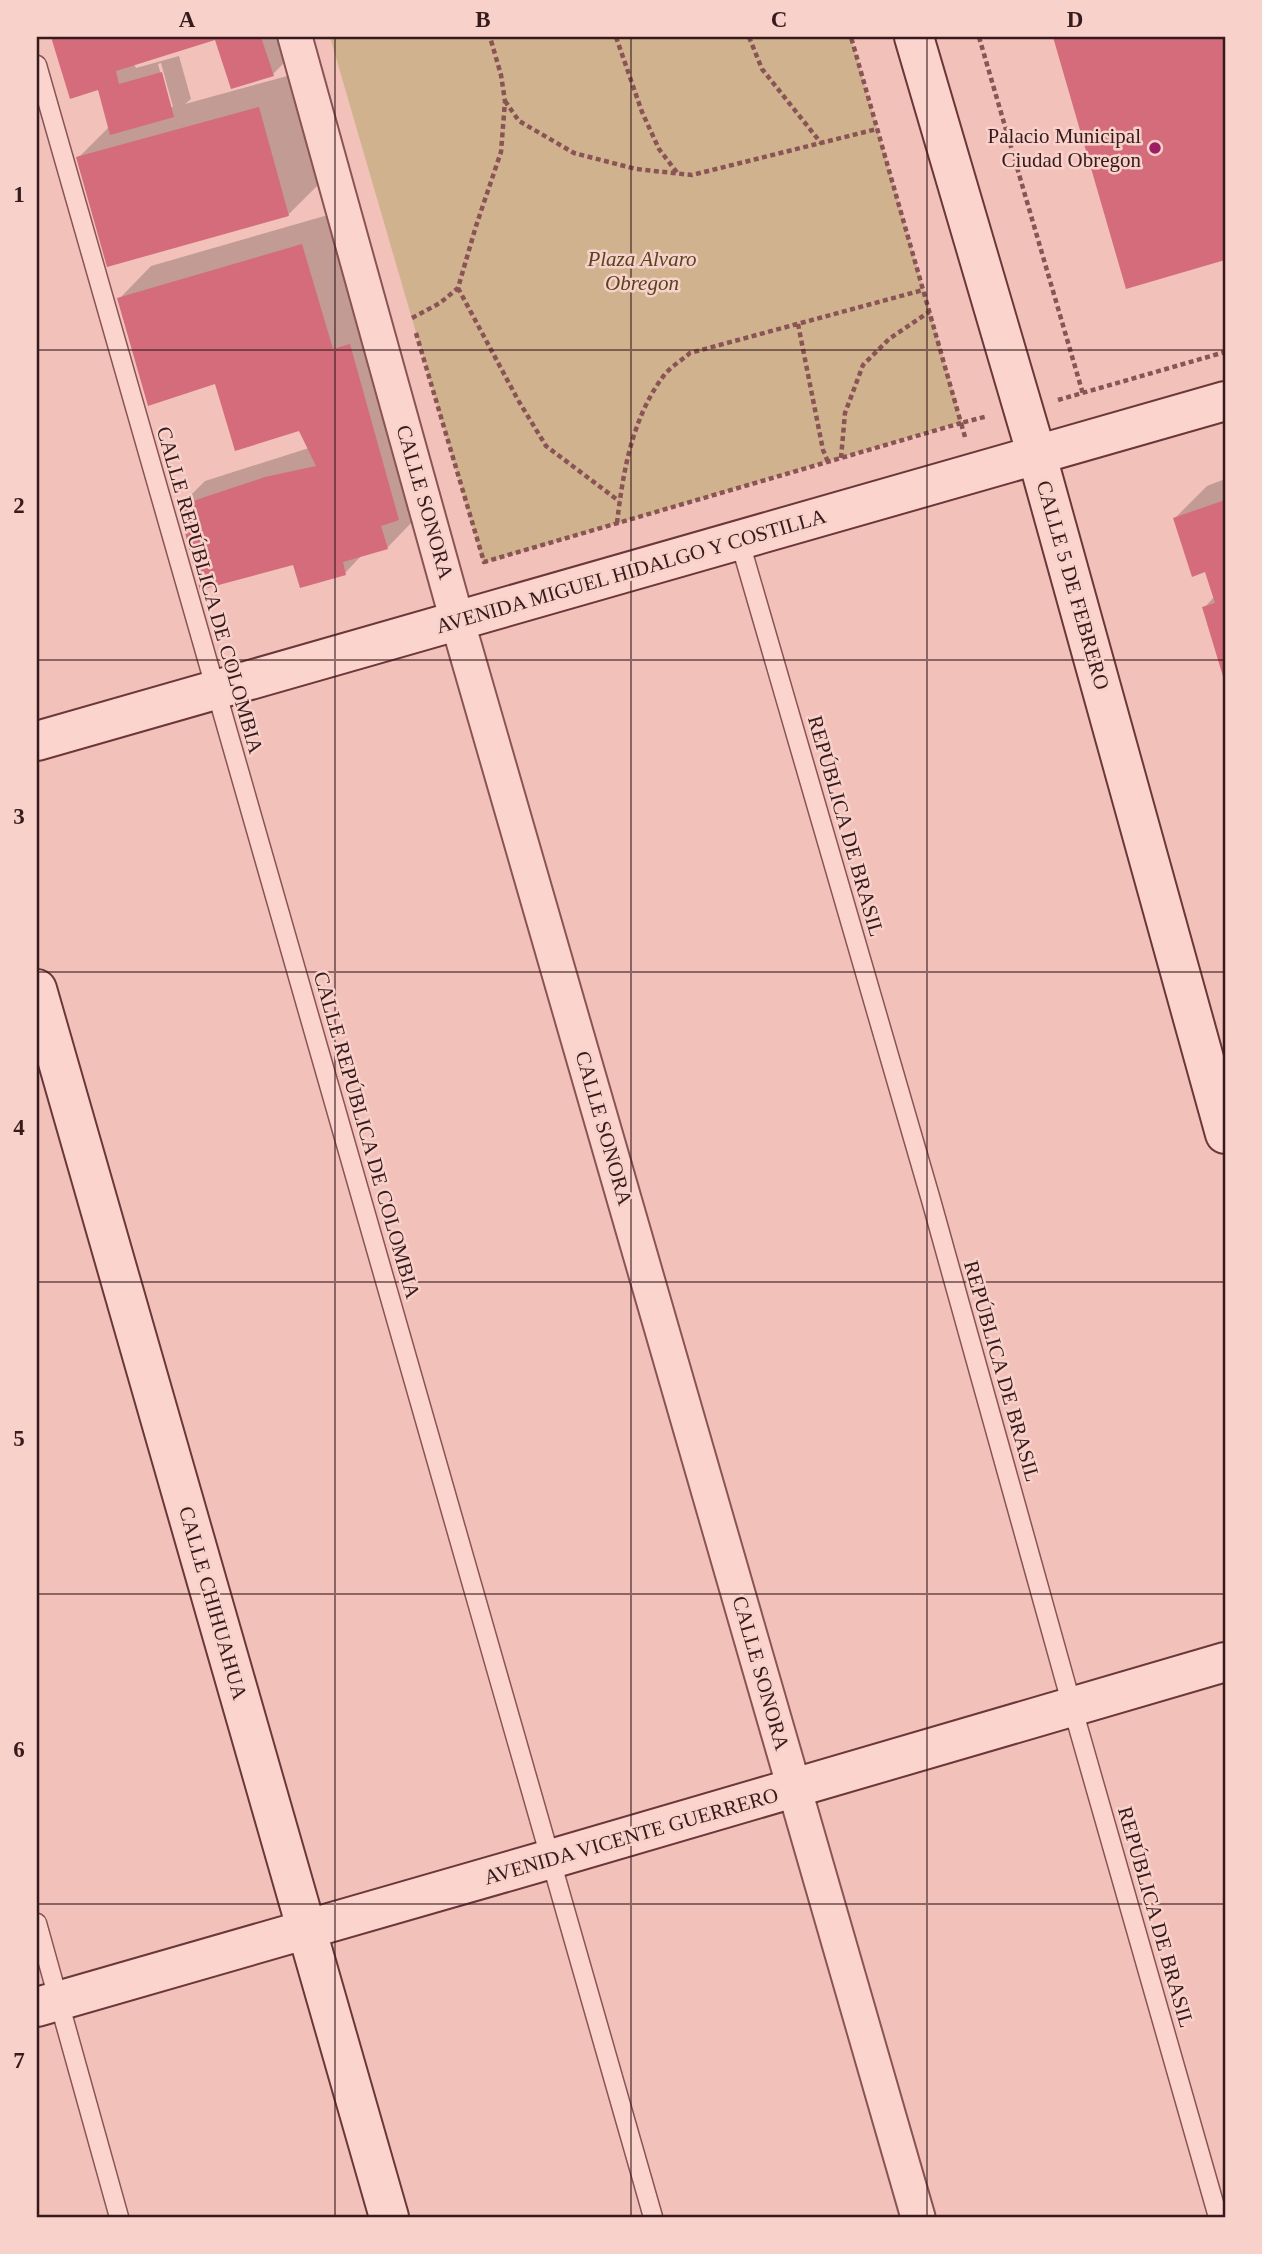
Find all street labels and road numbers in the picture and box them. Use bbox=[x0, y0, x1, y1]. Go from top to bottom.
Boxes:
street label: CALLE SONORA bbox=[392, 422, 459, 583]
street label: CALLE REPÚBLICA DE COLOMBIA bbox=[152, 424, 268, 757]
street label: CALLE 5 DE FEBRERO bbox=[1032, 478, 1114, 692]
street label: AVENIDA MIGUEL HIDALGO Y COSTILLA bbox=[433, 504, 829, 638]
street label: REPÚBLICA DE BRASIL bbox=[803, 713, 889, 939]
street label: CALLE REPÚBLICA DE COLOMBIA bbox=[309, 969, 425, 1302]
street label: CALLE SONORA bbox=[571, 1048, 638, 1209]
street label: REPÚBLICA DE BRASIL bbox=[959, 1258, 1045, 1484]
street label: CALLE CHIHUAHUA bbox=[174, 1504, 252, 1703]
street label: CALLE SONORA bbox=[728, 1593, 795, 1754]
street label: AVENIDA VICENTE GUERRERO bbox=[481, 1782, 781, 1890]
street label: REPÚBLICA DE BRASIL bbox=[1113, 1804, 1199, 2030]

